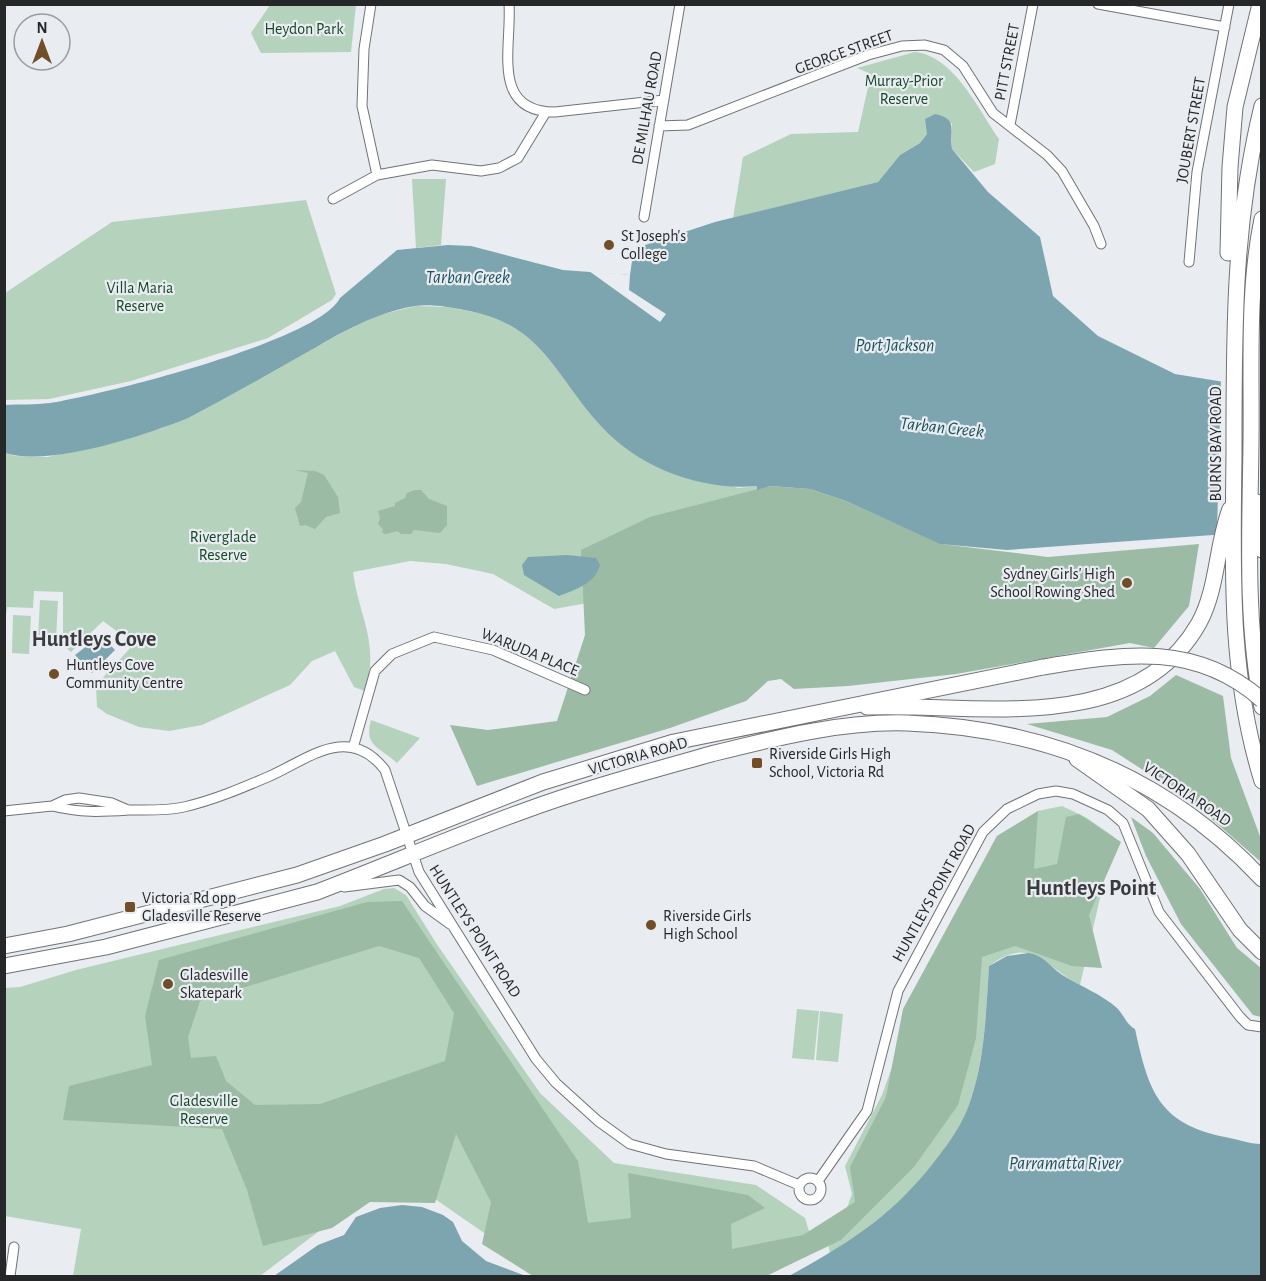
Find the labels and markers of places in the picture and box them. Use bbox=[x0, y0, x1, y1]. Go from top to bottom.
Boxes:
place label: St Joseph's College bbox=[621, 228, 686, 262]
marker: St Joseph's College bbox=[602, 238, 616, 252]
place label: Sydney Girls' High School Rowing Shed bbox=[990, 566, 1115, 600]
marker: Sydney Girls' High School Rowing Shed bbox=[1120, 576, 1134, 590]
place label: Huntleys Cove Community Centre bbox=[66, 657, 183, 692]
marker: Huntleys Cove Community Centre bbox=[47, 667, 61, 681]
place label: Riverside Girls High School, Victoria Rd bbox=[769, 746, 891, 780]
marker: Riverside Girls High School, Victoria Rd bbox=[750, 756, 764, 770]
place label: Victoria Rd opp Gladesville Reserve bbox=[142, 890, 261, 924]
marker: Victoria Rd opp Gladesville Reserve bbox=[123, 900, 137, 914]
place label: Riverside Girls High School bbox=[663, 908, 752, 942]
marker: Riverside Girls High School bbox=[644, 918, 658, 932]
place label: Gladesville Skatepark bbox=[180, 967, 248, 1001]
marker: Gladesville Skatepark bbox=[161, 977, 175, 991]

